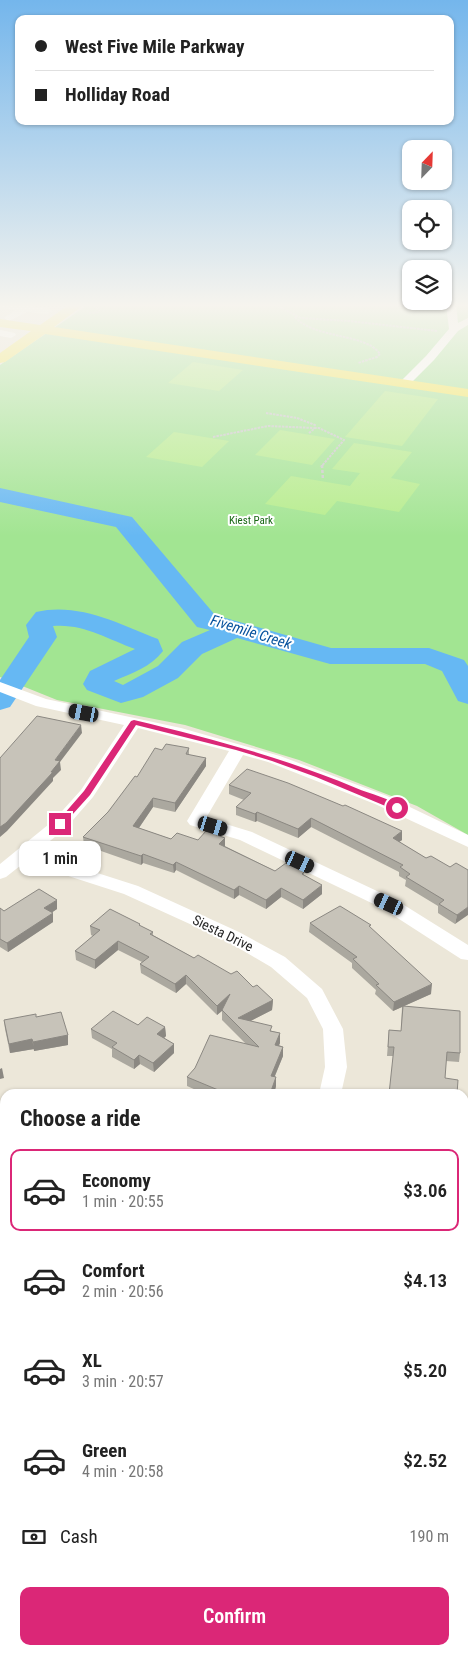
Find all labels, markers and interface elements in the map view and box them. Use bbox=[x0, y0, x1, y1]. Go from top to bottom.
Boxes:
text: West Five Mile Parkway bbox=[65, 35, 244, 58]
text: Holliday Road bbox=[65, 83, 170, 106]
north arrow bbox=[402, 140, 452, 190]
map controls bbox=[402, 140, 452, 310]
button: locate bbox=[402, 200, 452, 250]
button: layers bbox=[402, 260, 452, 310]
park label: Kiest Park bbox=[229, 514, 273, 527]
water label: Fivemile Creek bbox=[208, 611, 294, 653]
car bbox=[67, 703, 100, 723]
route start bbox=[386, 797, 408, 819]
route end bbox=[49, 813, 71, 835]
car bbox=[196, 814, 229, 838]
callout: 1 min bbox=[19, 842, 101, 876]
text: 1 min bbox=[42, 849, 78, 868]
car bbox=[283, 849, 316, 875]
car bbox=[372, 891, 405, 917]
street label: Siesta Drive bbox=[190, 911, 256, 955]
text: Choose a ride bbox=[20, 1106, 141, 1131]
icon: car bbox=[22, 1168, 67, 1213]
text: Economy bbox=[82, 1169, 151, 1192]
text: $3.06 bbox=[403, 1179, 447, 1202]
text: 1 min · 20:55 bbox=[82, 1192, 164, 1211]
icon: car bbox=[22, 1258, 67, 1303]
text: Comfort bbox=[82, 1259, 145, 1282]
text: $4.13 bbox=[403, 1269, 447, 1292]
text: 2 min · 20:56 bbox=[82, 1282, 164, 1301]
icon: car bbox=[22, 1348, 67, 1393]
text: XL bbox=[82, 1349, 102, 1372]
text: $5.20 bbox=[403, 1359, 447, 1382]
text: 3 min · 20:57 bbox=[82, 1372, 164, 1391]
icon: car bbox=[22, 1438, 67, 1483]
text: Green bbox=[82, 1439, 127, 1462]
text: $2.52 bbox=[403, 1449, 447, 1472]
text: 4 min · 20:58 bbox=[82, 1462, 164, 1481]
icon: cash bbox=[20, 1523, 48, 1551]
text: Cash bbox=[60, 1525, 98, 1548]
text: 190 m bbox=[410, 1527, 449, 1546]
button: Confirm bbox=[20, 1587, 449, 1645]

